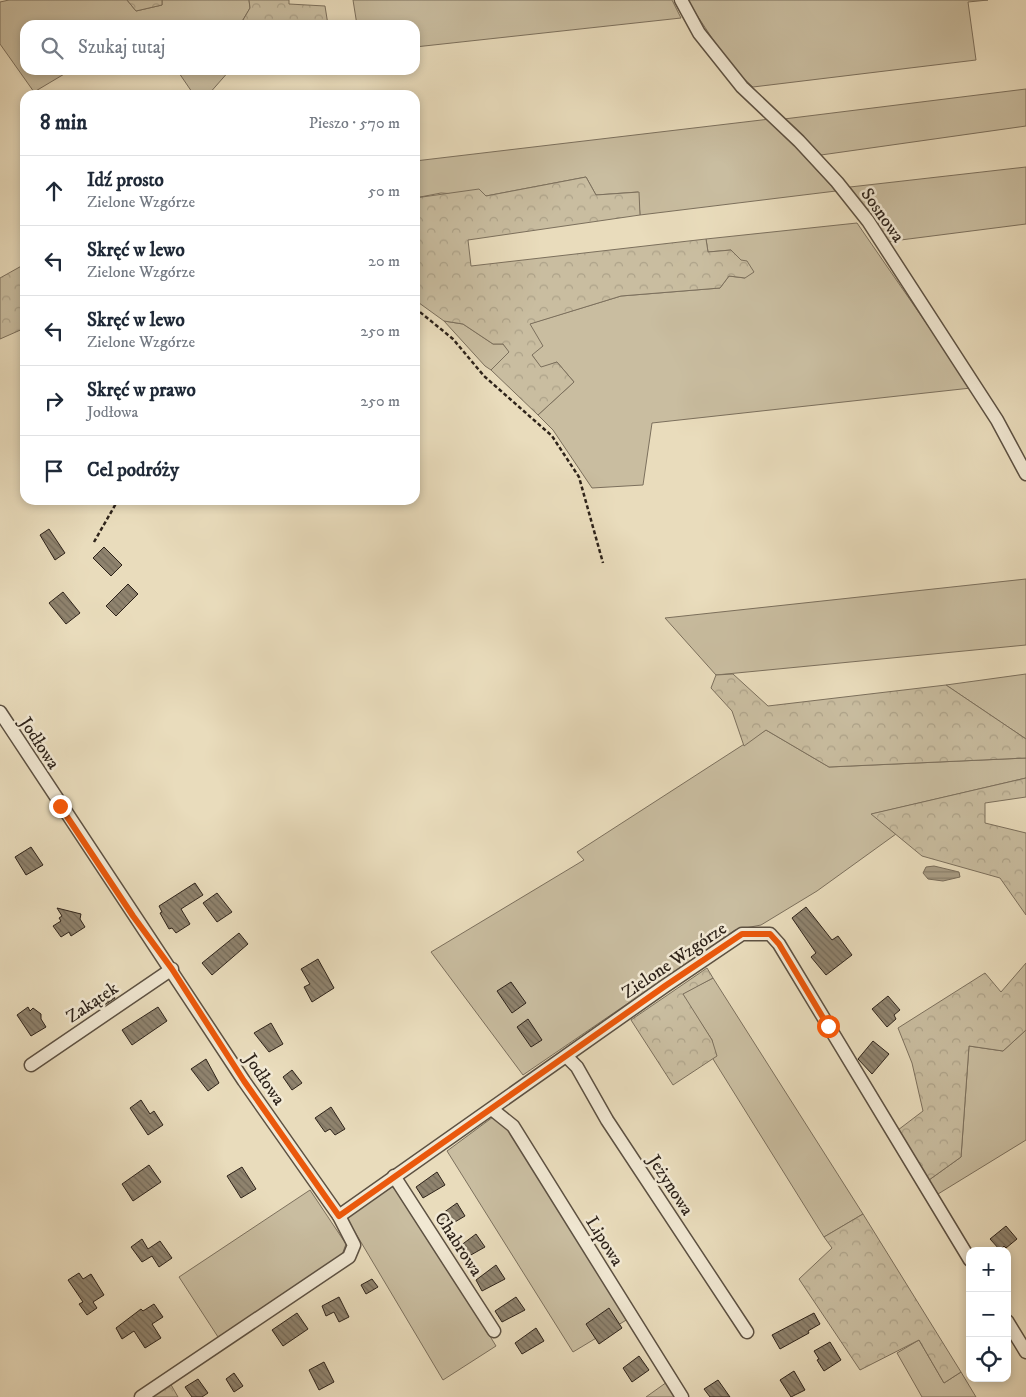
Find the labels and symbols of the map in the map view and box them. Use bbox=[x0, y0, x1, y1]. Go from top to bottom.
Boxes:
street label: Sosnowa bbox=[856, 184, 909, 247]
street label: Jodłowa bbox=[13, 712, 64, 774]
route end bbox=[49, 795, 72, 818]
street label: Zielone Wzgórze bbox=[618, 918, 731, 1004]
street label: Zakątek bbox=[62, 977, 123, 1028]
route start bbox=[817, 1015, 840, 1038]
street label: Jodłowa bbox=[238, 1048, 290, 1110]
street label: Jeżynowa bbox=[641, 1149, 698, 1220]
street label: Chabrowa bbox=[429, 1208, 487, 1281]
street label: Lipowa bbox=[580, 1213, 628, 1271]

